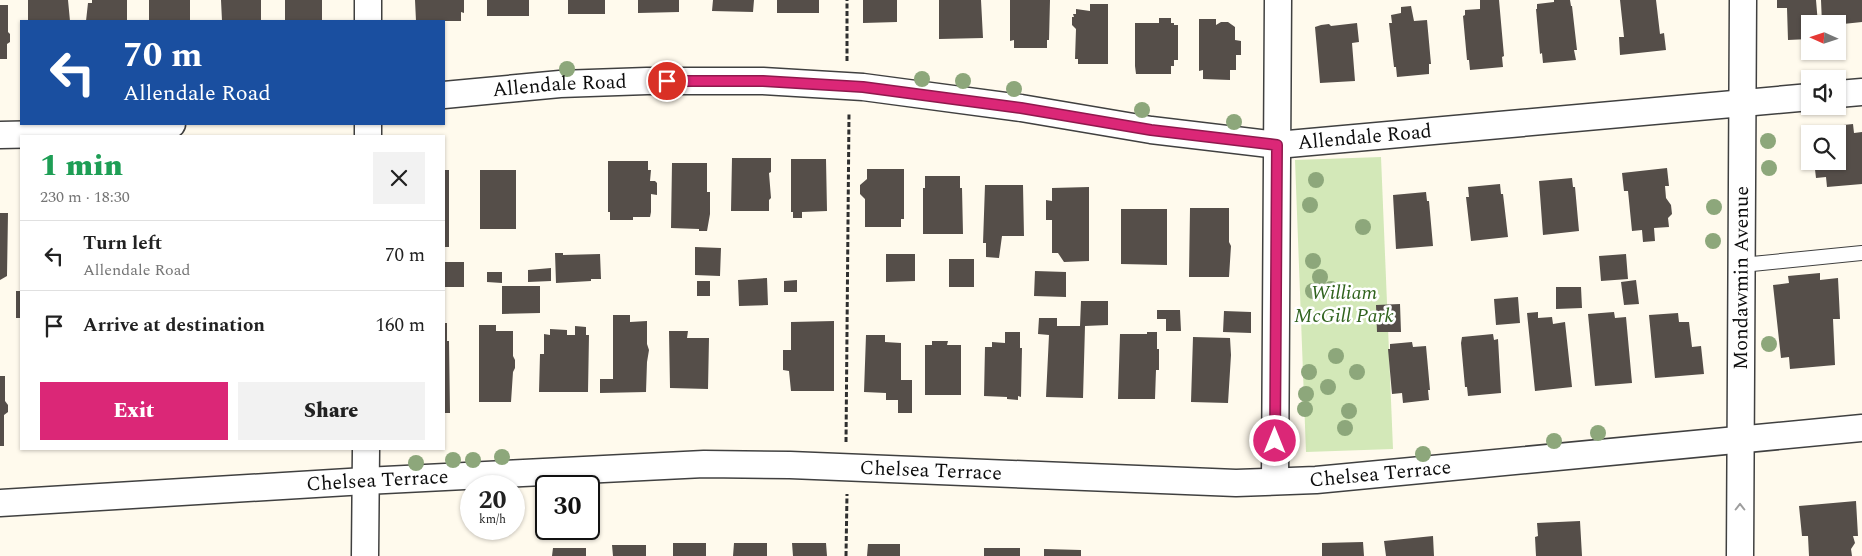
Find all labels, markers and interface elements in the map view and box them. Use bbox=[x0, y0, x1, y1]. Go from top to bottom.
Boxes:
north arrow bbox=[1801, 15, 1846, 60]
map controls bbox=[1801, 15, 1846, 170]
text: 70 m bbox=[123, 29, 203, 82]
icon: left bbox=[40, 40, 105, 105]
pin bbox=[646, 60, 688, 102]
street label: Allendale Road bbox=[491, 67, 627, 105]
icon: arrive bbox=[653, 67, 681, 95]
button: sound bbox=[1801, 70, 1846, 115]
text: Allendale Road bbox=[123, 77, 271, 110]
street label: Allendale Road bbox=[1296, 116, 1433, 158]
button: search bbox=[1801, 125, 1846, 170]
text: 1 min bbox=[40, 143, 123, 189]
button: close bbox=[373, 152, 425, 204]
text: 230 m · 18:30 bbox=[40, 185, 130, 209]
street label: Mondawmin Avenue bbox=[1726, 186, 1757, 370]
text: Turn left bbox=[83, 229, 162, 258]
text: 70 m bbox=[385, 241, 425, 270]
icon: left bbox=[40, 242, 68, 270]
text: Allendale Road bbox=[83, 258, 191, 282]
park label: William McGill Park bbox=[1294, 278, 1395, 331]
text: Arrive at destination bbox=[83, 311, 265, 340]
text: 160 m bbox=[375, 311, 425, 340]
icon: arrive bbox=[40, 312, 68, 340]
button: Exit bbox=[40, 382, 228, 440]
button: Share bbox=[238, 382, 425, 440]
position arrow bbox=[1248, 414, 1300, 466]
street label: Chelsea Terrace bbox=[1308, 452, 1452, 496]
street label: Chelsea Terrace bbox=[859, 453, 1002, 489]
street label: Chelsea Terrace bbox=[305, 462, 449, 500]
speed limit sign: 30 bbox=[535, 475, 600, 540]
text: 20 bbox=[478, 482, 507, 520]
one-way arrow bbox=[1735, 503, 1745, 511]
text: km/h bbox=[479, 510, 506, 529]

